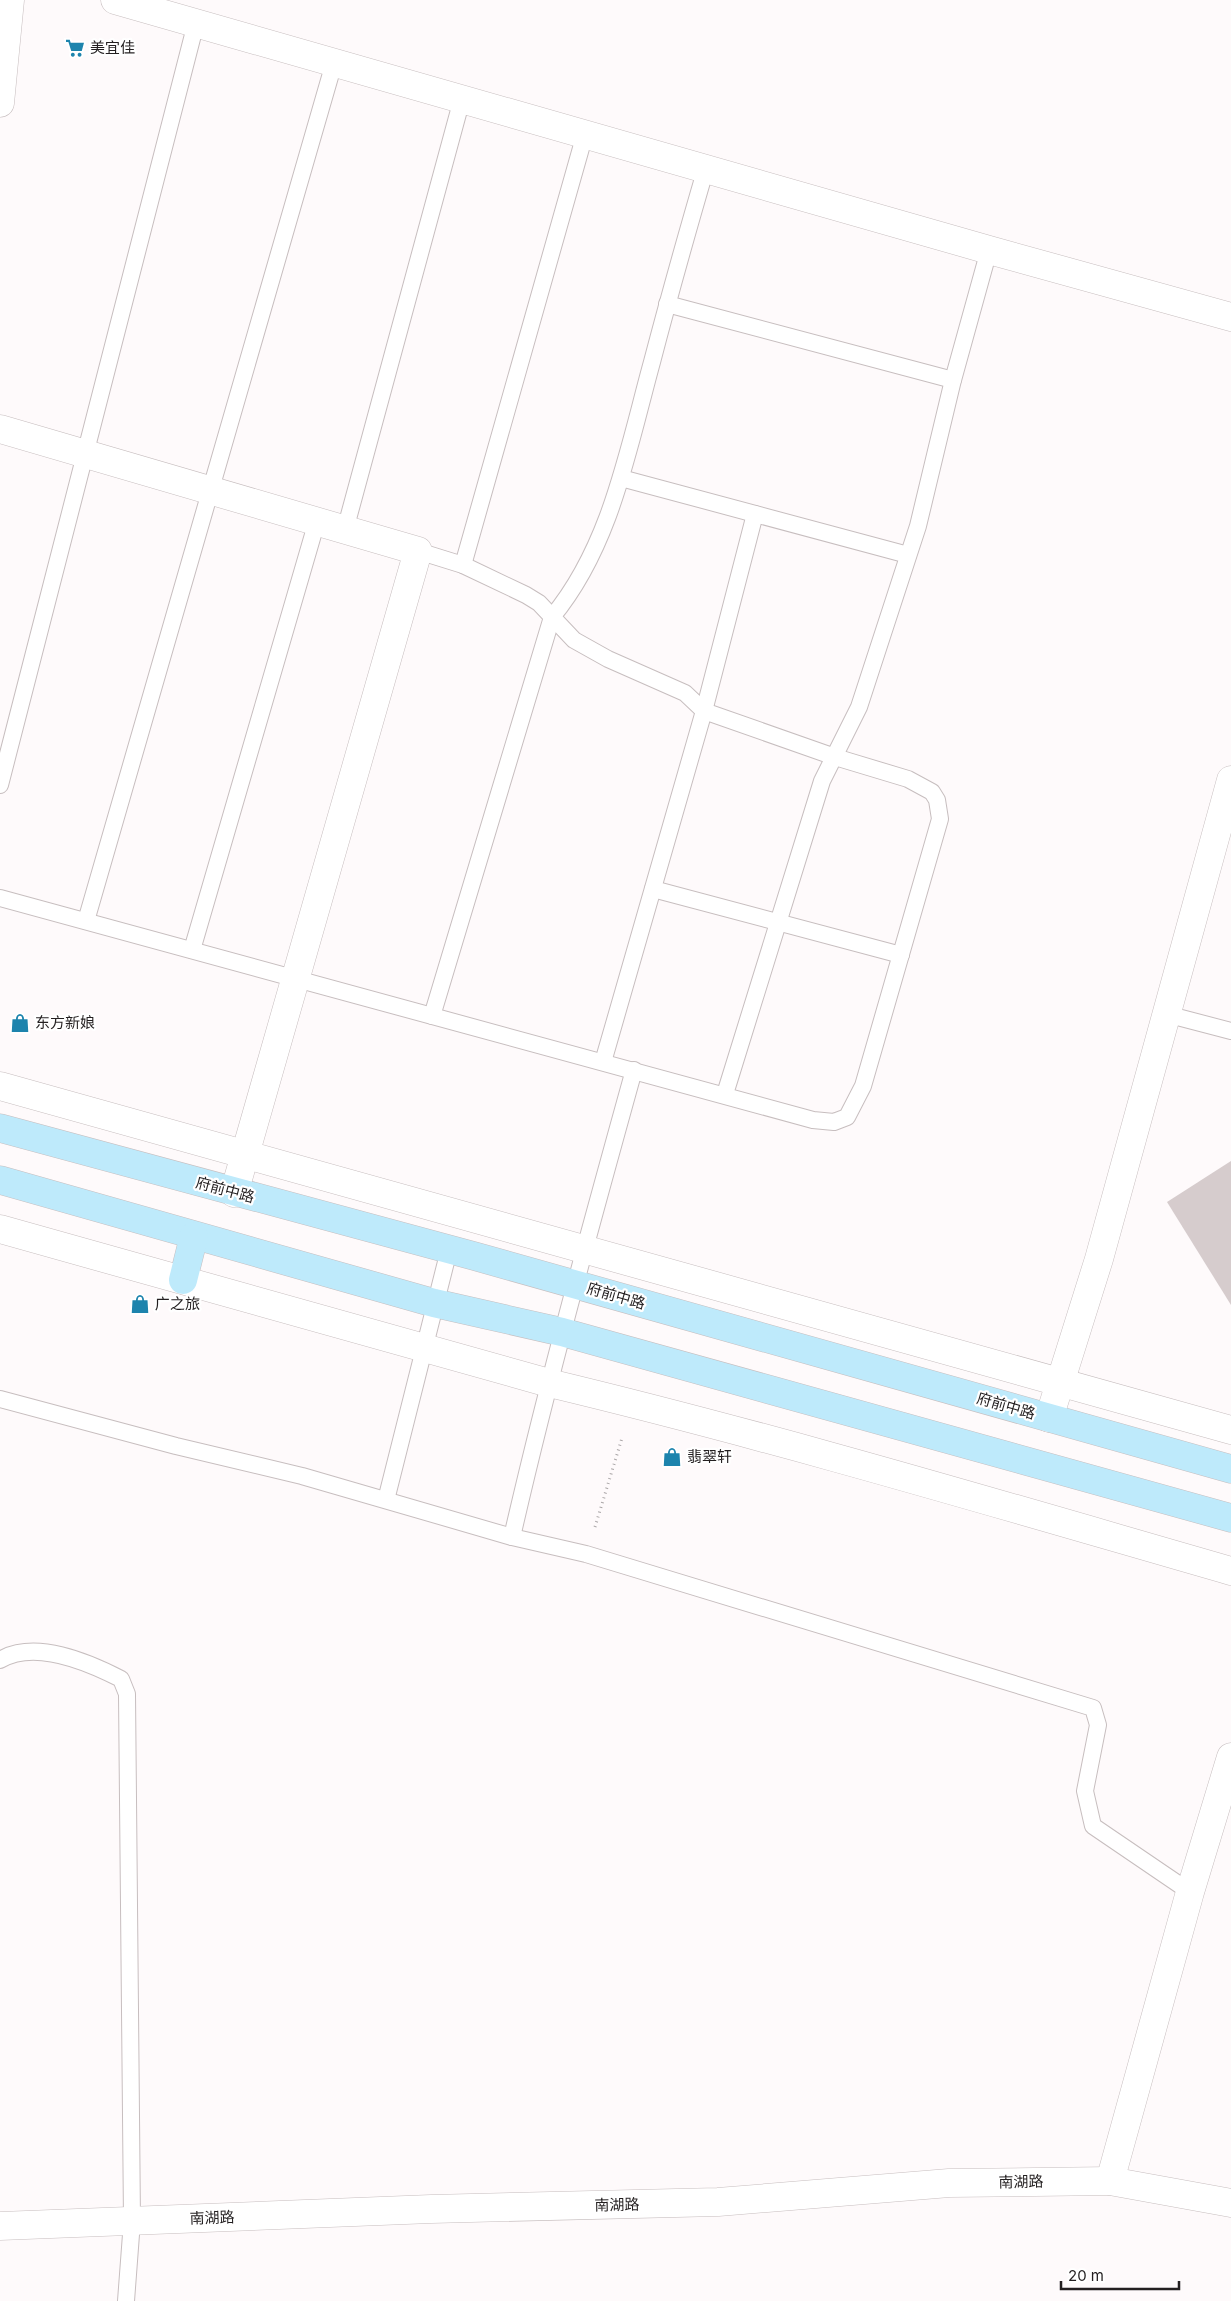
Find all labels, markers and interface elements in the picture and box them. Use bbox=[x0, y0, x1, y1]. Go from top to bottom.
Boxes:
supermarket icon: 美宜佳 bbox=[64, 37, 86, 59]
place label: 美宜佳 bbox=[90, 38, 135, 57]
shop icon: 东方新娘 bbox=[9, 1012, 31, 1034]
place label: 东方新娘 bbox=[35, 1013, 95, 1032]
street label: 府前中路 bbox=[194, 1173, 257, 1206]
street label: 府前中路 bbox=[585, 1278, 648, 1313]
shop icon: 广之旅 bbox=[129, 1293, 151, 1315]
place label: 广之旅 bbox=[155, 1294, 200, 1313]
street label: 府前中路 bbox=[975, 1388, 1038, 1423]
shop icon: 翡翠轩 bbox=[661, 1446, 683, 1468]
place label: 翡翠轩 bbox=[687, 1447, 732, 1466]
street label: 南湖路 bbox=[998, 2172, 1044, 2191]
street label: 南湖路 bbox=[594, 2195, 640, 2214]
street label: 南湖路 bbox=[189, 2207, 235, 2228]
scale bar bbox=[1061, 2258, 1178, 2290]
text: 20 m bbox=[1068, 2266, 1104, 2285]

